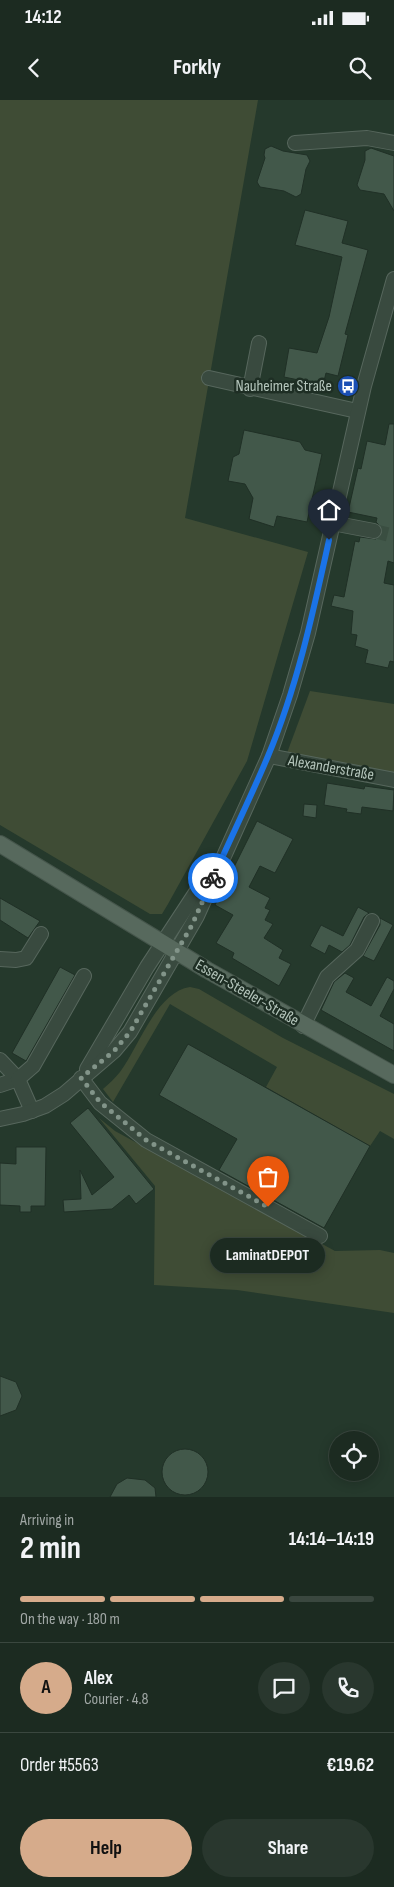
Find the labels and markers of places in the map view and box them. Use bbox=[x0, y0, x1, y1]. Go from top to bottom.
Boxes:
bus stop icon: Nauheimer Straße bbox=[336, 374, 360, 398]
place label: Nauheimer Straße bbox=[236, 377, 332, 396]
pin bbox=[308, 489, 350, 540]
pin bbox=[247, 1156, 289, 1207]
callout: LaminatDEPOT bbox=[210, 1237, 326, 1272]

